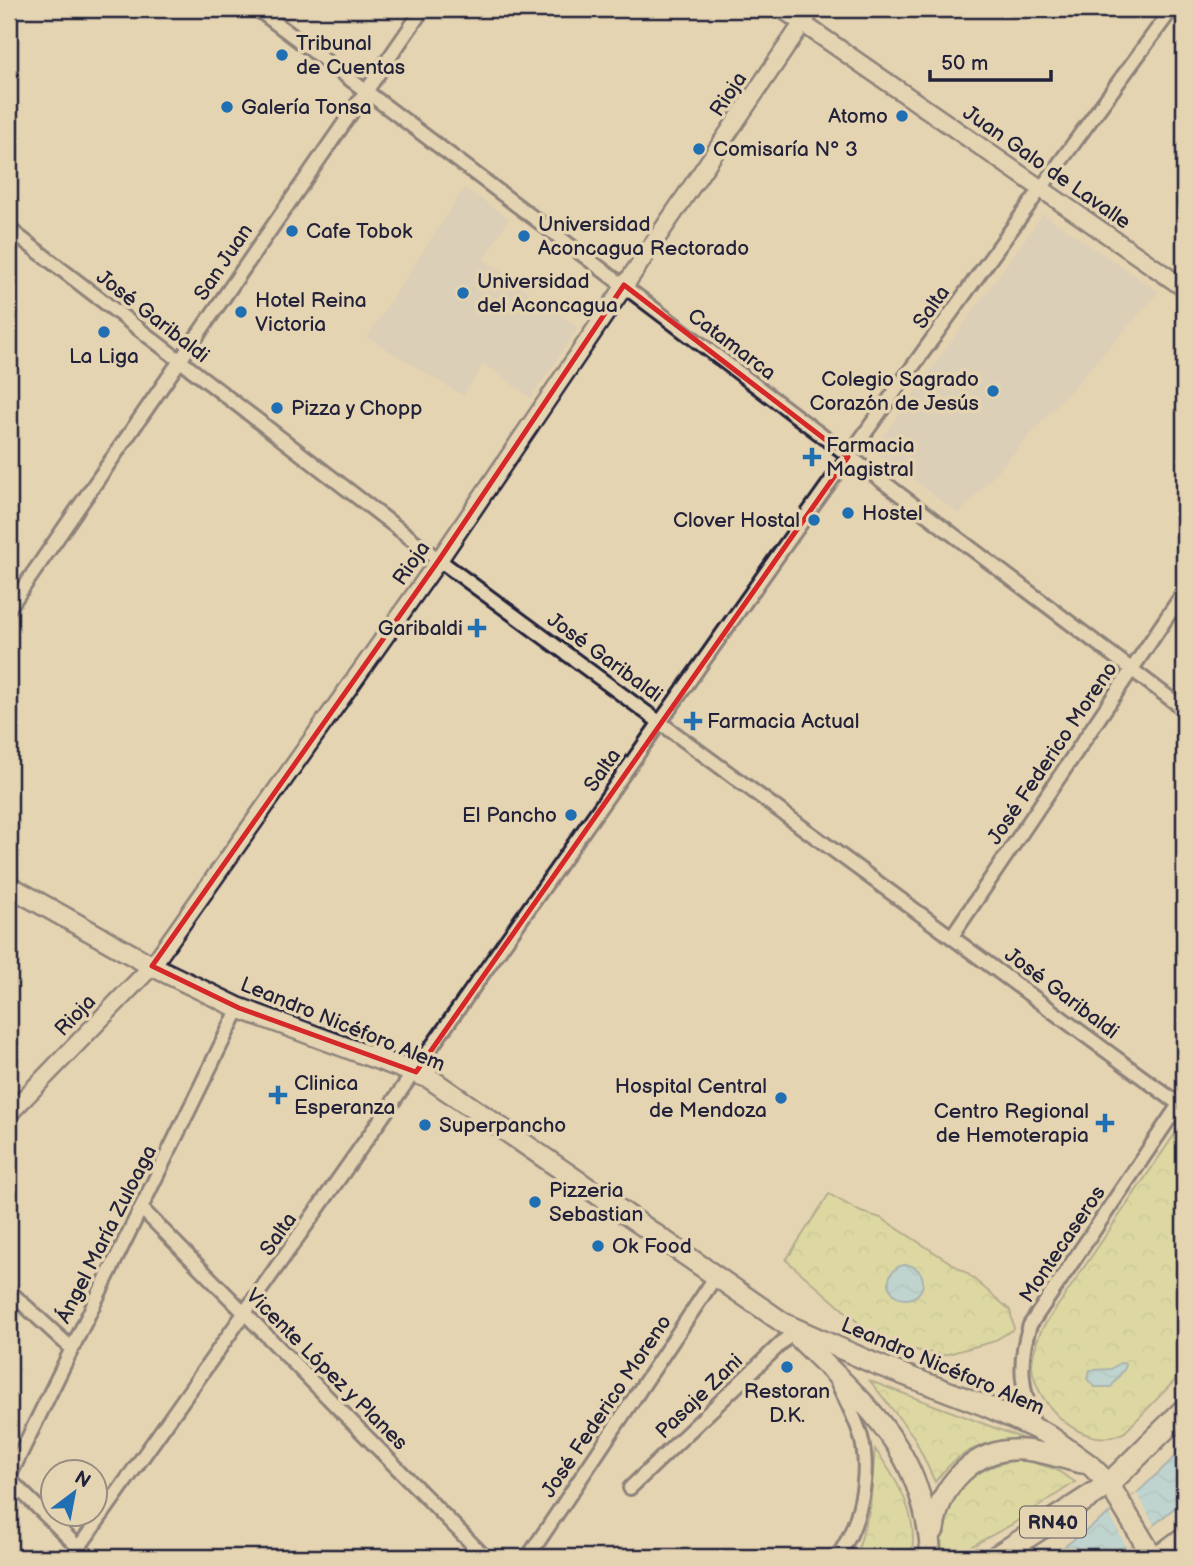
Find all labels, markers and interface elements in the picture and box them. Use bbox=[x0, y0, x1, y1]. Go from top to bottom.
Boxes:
place label: Tribunal de Cuentas bbox=[296, 31, 405, 80]
scale bar bbox=[930, 38, 1051, 82]
marker: Tribunal de Cuentas bbox=[274, 47, 290, 63]
text: 50 m bbox=[941, 51, 988, 76]
street label: Rioja bbox=[705, 67, 752, 121]
place label: Galería Tonsa bbox=[241, 95, 372, 120]
marker: Galería Tonsa bbox=[219, 99, 235, 115]
street label: Juan Galo de Lavalle bbox=[958, 100, 1135, 235]
place label: Atomo bbox=[828, 104, 888, 129]
marker: Atomo bbox=[894, 108, 910, 124]
place label: Comisaría Nº 3 bbox=[713, 137, 858, 162]
marker: Comisaría Nº 3 bbox=[691, 141, 707, 157]
place label: Universidad Aconcagua Rectorado bbox=[538, 212, 749, 261]
street label: San Juan bbox=[189, 219, 258, 305]
place label: Cafe Tobok bbox=[306, 219, 413, 244]
marker: Cafe Tobok bbox=[284, 223, 300, 239]
marker: Universidad Aconcagua Rectorado bbox=[516, 228, 532, 244]
street label: José Garibaldi bbox=[91, 265, 214, 368]
place label: Universidad del Aconcagua bbox=[477, 269, 618, 318]
street label: Salta bbox=[908, 281, 955, 334]
marker: Universidad del Aconcagua bbox=[455, 285, 471, 301]
place label: Hotel Reina Victoria bbox=[255, 288, 367, 337]
street label: Catamarca bbox=[683, 303, 781, 386]
marker: Hotel Reina Victoria bbox=[233, 304, 249, 320]
marker: La Liga bbox=[96, 324, 112, 340]
place label: La Liga bbox=[69, 344, 139, 369]
place label: Colegio Sagrado Corazón de Jesús bbox=[809, 367, 979, 416]
marker: Colegio Sagrado Corazón de Jesús bbox=[985, 383, 1001, 399]
place label: Pizza y Chopp bbox=[291, 396, 422, 421]
marker: Pizza y Chopp bbox=[269, 400, 285, 416]
place label: Farmacia Magistral bbox=[826, 433, 915, 482]
marker: Farmacia Magistral bbox=[804, 449, 820, 465]
place label: Hostel bbox=[862, 501, 923, 526]
marker: Hostel bbox=[840, 505, 856, 521]
place label: Clover Hostal bbox=[673, 508, 800, 533]
marker: Clover Hostal bbox=[806, 512, 822, 528]
street label: Rioja bbox=[387, 536, 435, 590]
street label: José Garibaldi bbox=[542, 607, 667, 708]
place label: Garibaldi bbox=[378, 616, 463, 641]
marker: Garibaldi bbox=[469, 620, 485, 636]
street label: José Federico Moreno bbox=[982, 657, 1123, 849]
place label: Farmacia Actual bbox=[707, 709, 859, 734]
marker: Farmacia Actual bbox=[685, 713, 701, 729]
street label: Salta bbox=[579, 744, 626, 797]
place label: El Pancho bbox=[462, 803, 557, 828]
marker: El Pancho bbox=[563, 807, 579, 823]
street label: José Garibaldi bbox=[1000, 942, 1124, 1044]
street label: Leandro Nicéforo Alem bbox=[237, 972, 449, 1077]
street label: Rioja bbox=[50, 989, 101, 1041]
place label: Clinica Esperanza bbox=[294, 1071, 395, 1120]
place label: Hospital Central de Mendoza bbox=[615, 1074, 767, 1123]
marker: Clinica Esperanza bbox=[268, 1085, 288, 1105]
marker: Hospital Central de Mendoza bbox=[773, 1090, 789, 1106]
place label: Centro Regional de Hemoterapia bbox=[934, 1099, 1089, 1148]
place label: Superpancho bbox=[439, 1113, 566, 1138]
marker: Centro Regional de Hemoterapia bbox=[1095, 1113, 1115, 1133]
marker: Superpancho bbox=[417, 1117, 433, 1133]
street label: Ángel María Zuloaga bbox=[51, 1141, 162, 1327]
place label: Pizzeria Sebastian bbox=[549, 1178, 643, 1227]
street label: Montecaseros bbox=[1014, 1181, 1111, 1307]
marker: Pizzeria Sebastian bbox=[527, 1194, 543, 1210]
street label: Salta bbox=[255, 1208, 302, 1261]
place label: Ok Food bbox=[612, 1234, 692, 1259]
marker: Ok Food bbox=[590, 1238, 606, 1254]
street label: Vicente López y Planes bbox=[241, 1283, 413, 1455]
street label: José Federico Moreno bbox=[536, 1310, 677, 1502]
street label: Leandro Nicéforo Alem bbox=[837, 1312, 1048, 1421]
street label: Pasaje Zani bbox=[651, 1349, 748, 1444]
marker: Restoran D.K. bbox=[779, 1359, 795, 1375]
place label: Restoran D.K. bbox=[744, 1379, 830, 1428]
north arrow bbox=[38, 1458, 108, 1528]
text: N bbox=[70, 1466, 94, 1493]
road number: RN40 bbox=[1020, 1506, 1086, 1538]

